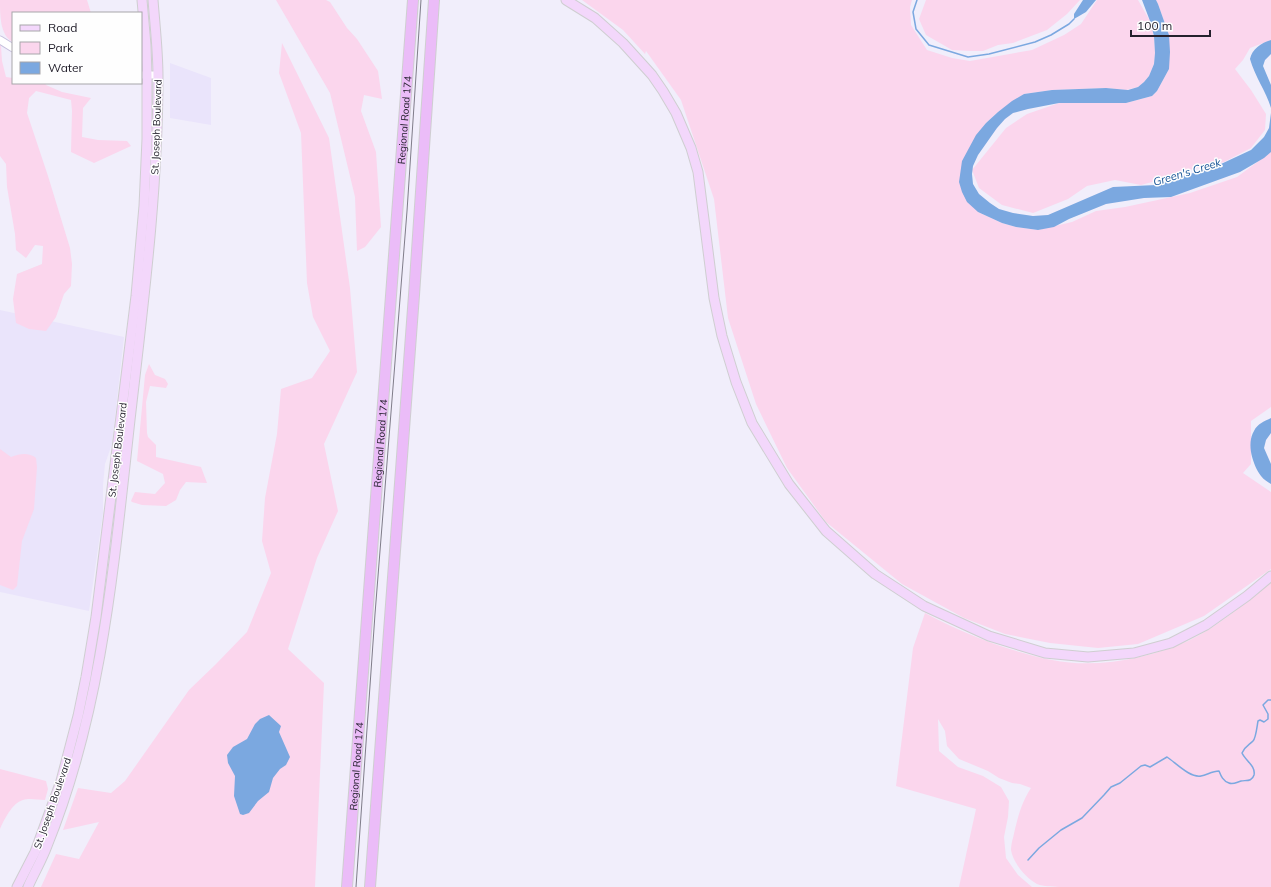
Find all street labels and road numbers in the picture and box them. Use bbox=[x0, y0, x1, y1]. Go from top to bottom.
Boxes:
street label: Regional Road 174 bbox=[395, 76, 414, 165]
street label: St. Joseph Boulevard bbox=[148, 79, 165, 175]
street label: Regional Road 174 bbox=[371, 399, 390, 488]
street label: St. Joseph Boulevard bbox=[105, 402, 130, 498]
street label: Regional Road 174 bbox=[347, 722, 366, 811]
street label: St. Joseph Boulevard bbox=[31, 756, 74, 850]

